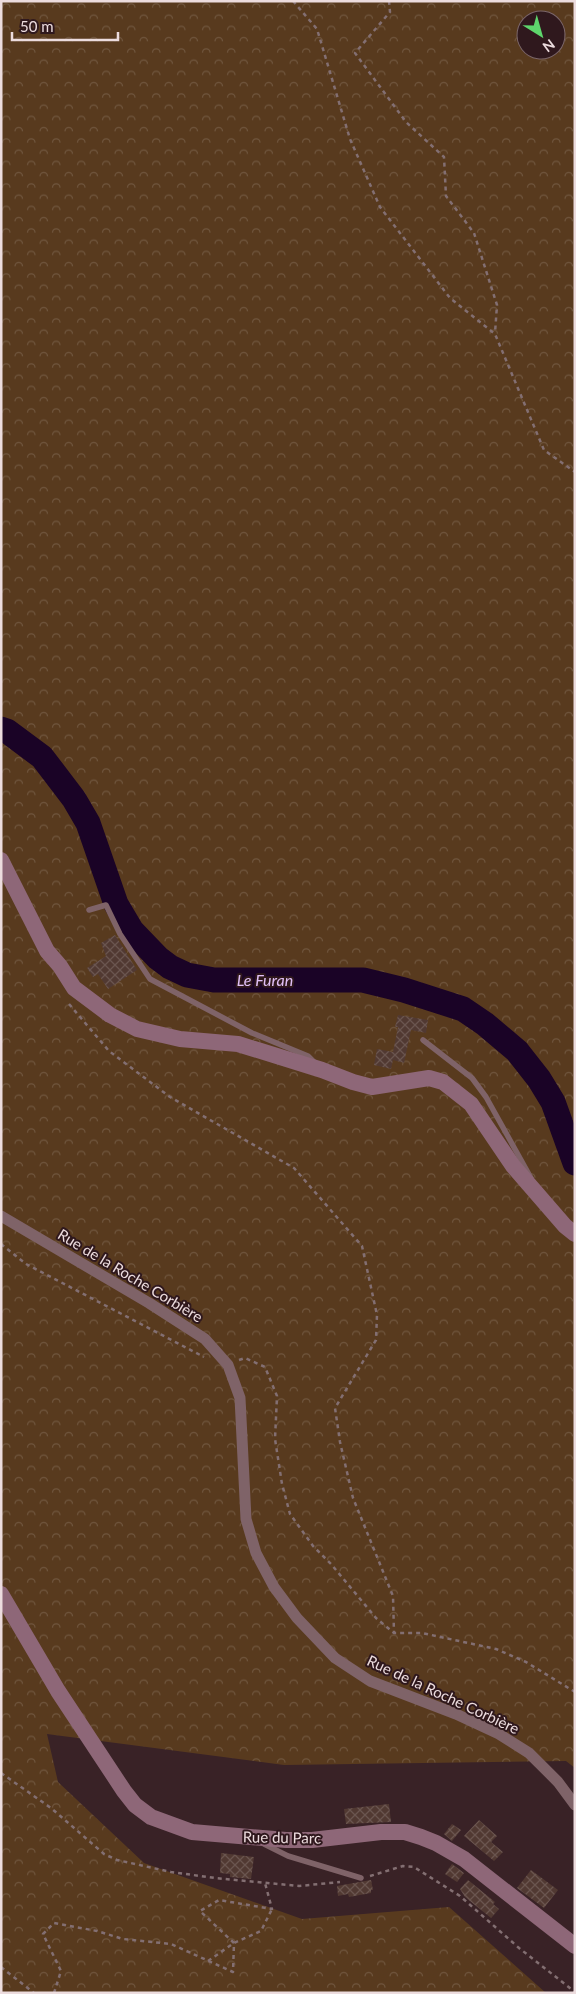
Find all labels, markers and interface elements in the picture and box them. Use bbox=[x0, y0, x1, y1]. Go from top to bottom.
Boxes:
scale bar bbox=[12, 10, 119, 42]
north arrow bbox=[516, 10, 566, 60]
text: 50 m bbox=[20, 17, 54, 35]
text: N bbox=[540, 36, 559, 56]
water label: Le Furan bbox=[237, 970, 293, 989]
street label: Rue de la Roche Corbière bbox=[55, 1225, 206, 1326]
street label: Rue de la Roche Corbière bbox=[365, 1651, 522, 1737]
street label: Rue du Parc bbox=[243, 1827, 321, 1847]

